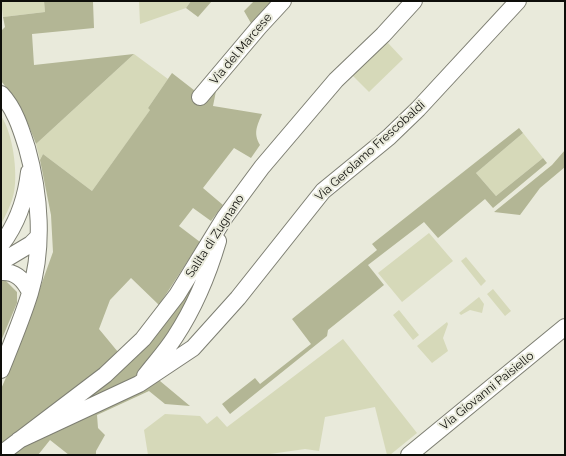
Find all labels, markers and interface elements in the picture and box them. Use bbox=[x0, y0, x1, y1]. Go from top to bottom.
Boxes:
street label: Via del Marcese bbox=[207, 10, 275, 88]
street label: Via Gerolamo Frescobaldi bbox=[312, 98, 428, 204]
street label: Salita di Zugnano bbox=[183, 192, 247, 280]
street label: Via Giovanni Paisiello bbox=[437, 349, 537, 433]

